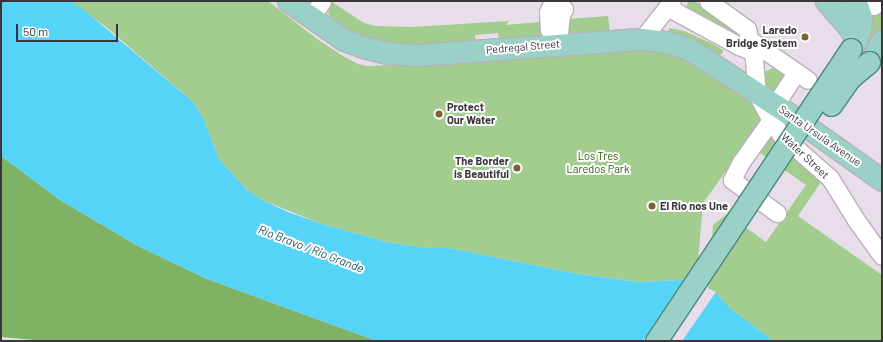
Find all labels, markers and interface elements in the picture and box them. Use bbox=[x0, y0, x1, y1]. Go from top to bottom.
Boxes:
scale bar bbox=[18, 16, 120, 42]
text: 50 m bbox=[23, 24, 48, 38]
place label: Laredo Bridge System bbox=[726, 24, 797, 50]
marker: Laredo Bridge System bbox=[800, 32, 810, 42]
street label: Pedregal Street bbox=[485, 37, 561, 57]
place label: Protect Our Water bbox=[447, 101, 495, 127]
street label: Santa Ursula Avenue bbox=[776, 103, 864, 169]
marker: Protect Our Water bbox=[434, 109, 444, 119]
street label: Water Street bbox=[778, 130, 832, 182]
park label: Los Tres Laredos Park bbox=[567, 150, 629, 176]
place label: The Border is Beautiful bbox=[454, 155, 509, 181]
marker: The Border is Beautiful bbox=[512, 163, 522, 173]
place label: El Rio nos Une bbox=[660, 199, 728, 213]
marker: El Rio nos Une bbox=[647, 201, 657, 211]
water label: Río Bravo / Rio Grande bbox=[256, 222, 366, 276]

